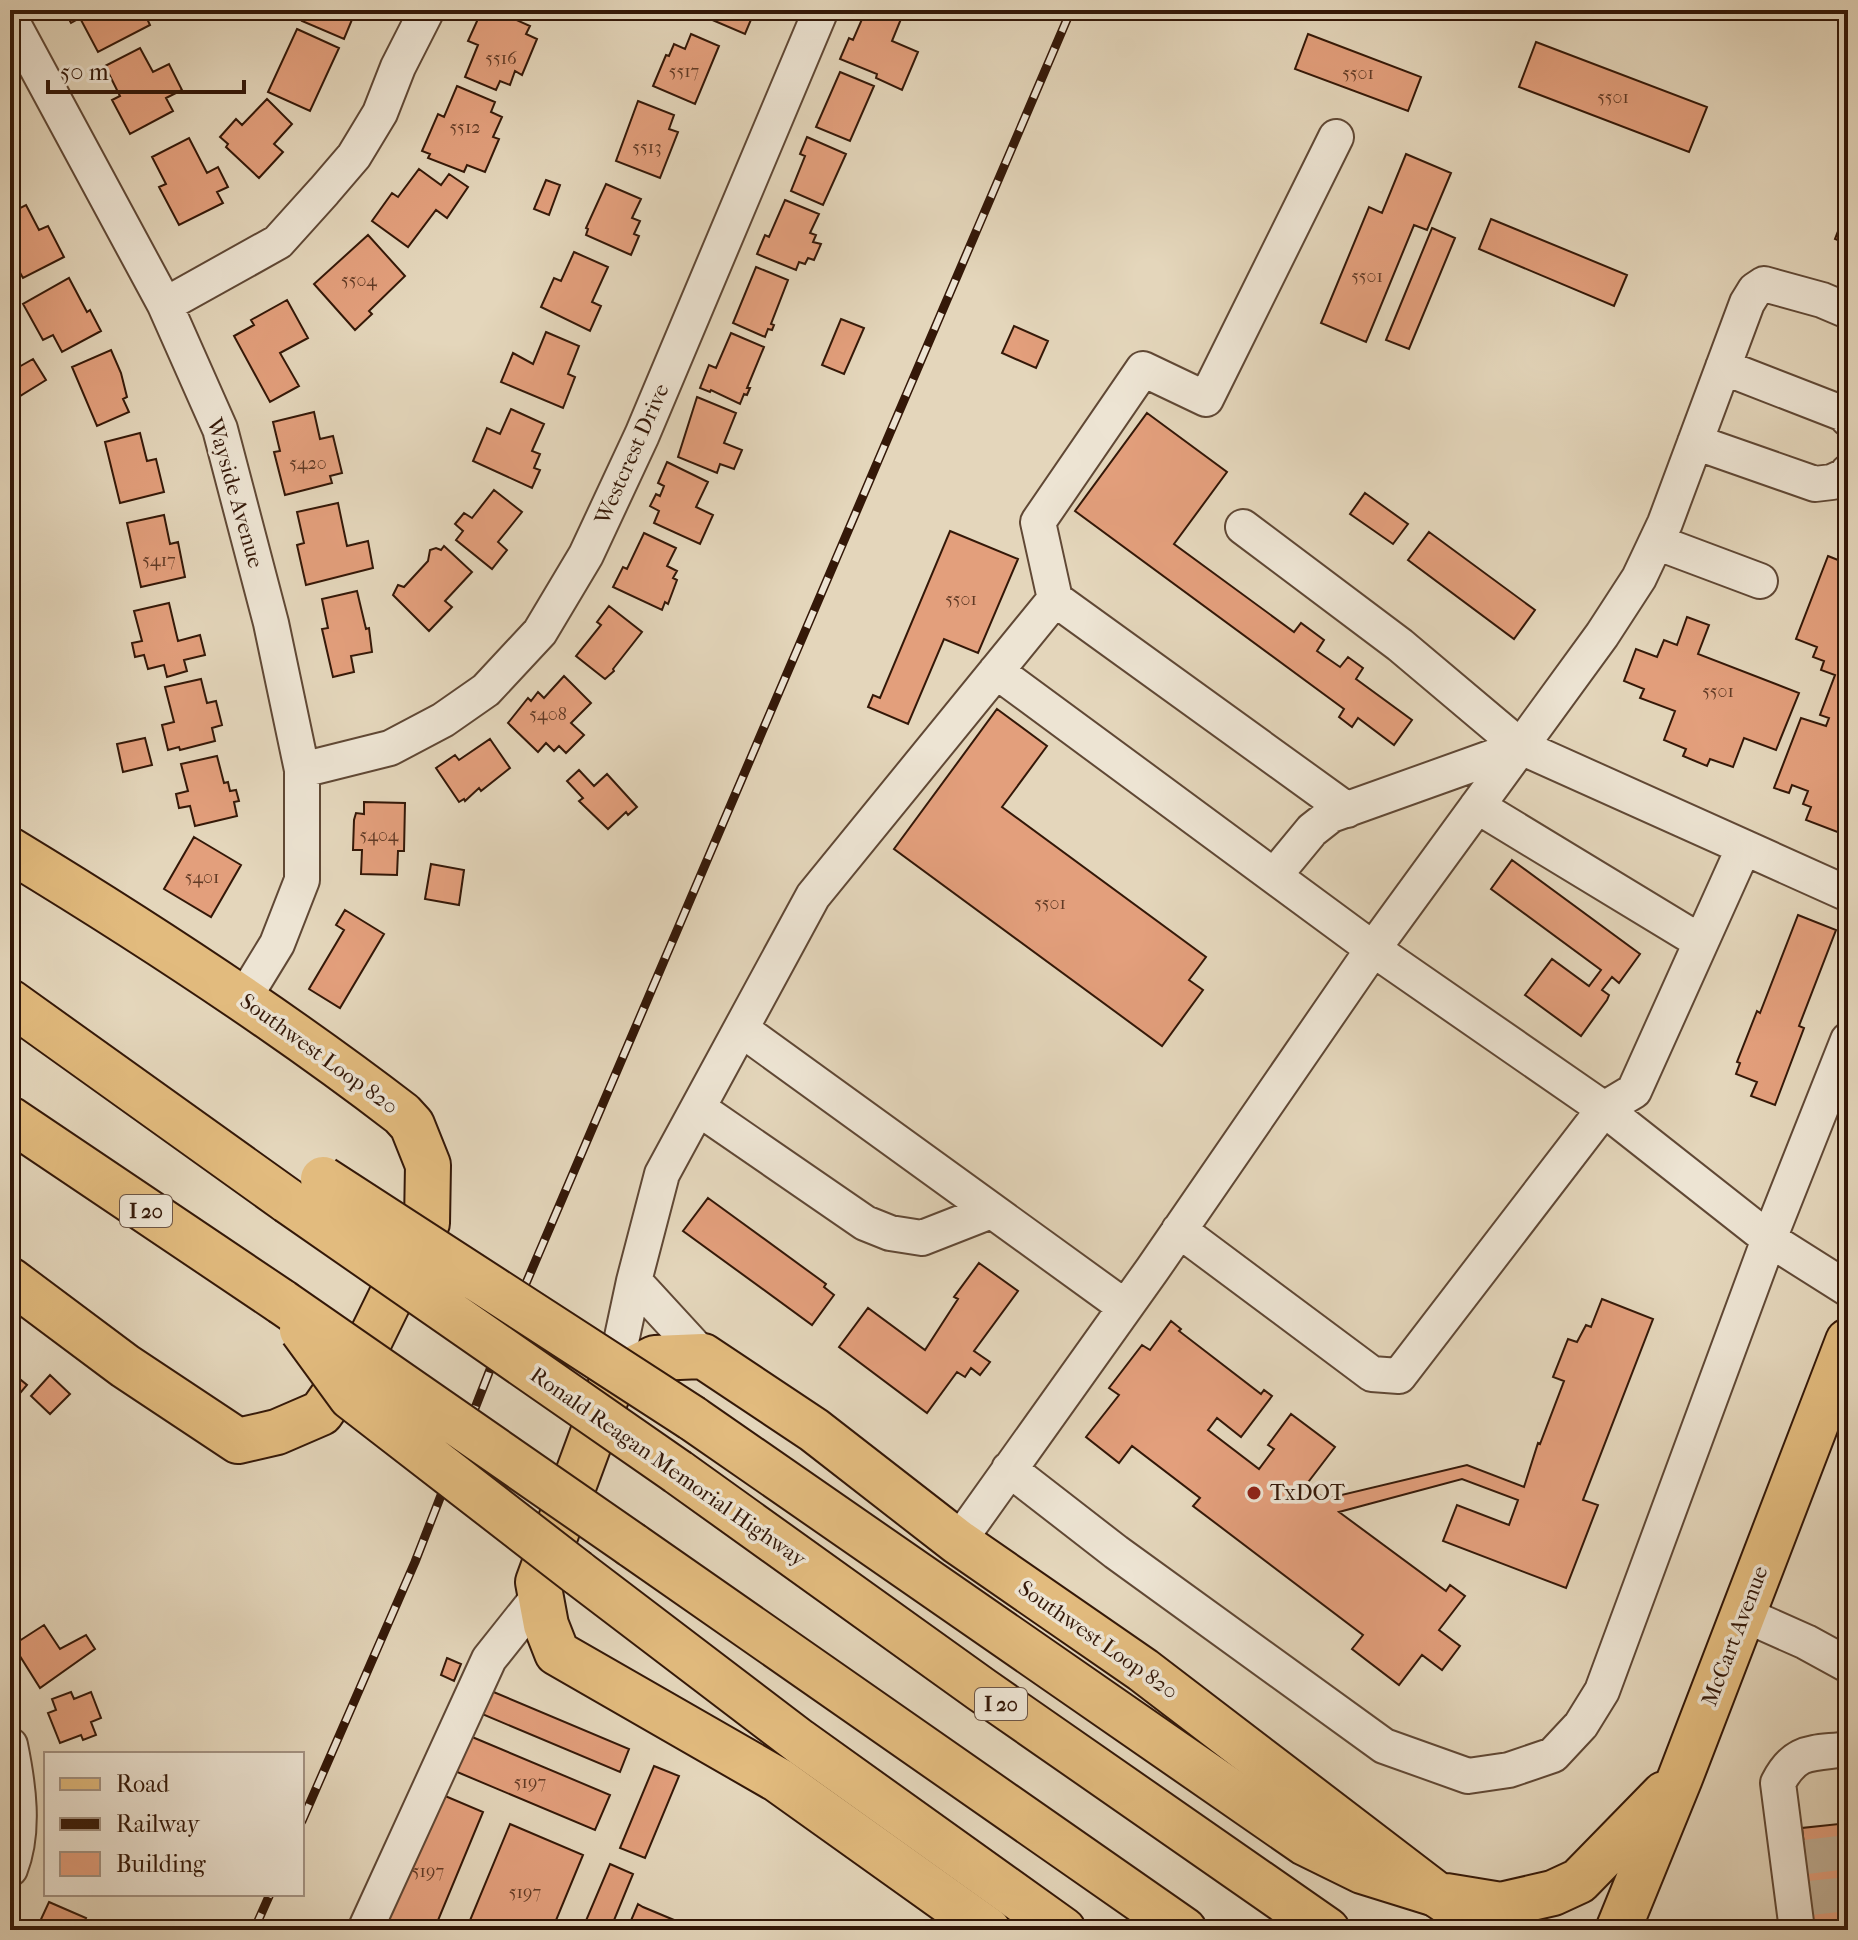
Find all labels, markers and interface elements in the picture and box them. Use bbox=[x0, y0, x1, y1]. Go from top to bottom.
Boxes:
scale bar bbox=[48, 44, 244, 94]
house number: 5516 bbox=[485, 48, 517, 69]
text: 50 m bbox=[60, 58, 109, 86]
house number: 5517 bbox=[669, 61, 700, 82]
house number: 5501 bbox=[1342, 63, 1374, 84]
house number: 5501 bbox=[1597, 87, 1629, 108]
house number: 5512 bbox=[449, 117, 481, 138]
house number: 5513 bbox=[632, 137, 662, 158]
house number: 5501 bbox=[1351, 266, 1383, 287]
house number: 5504 bbox=[341, 270, 377, 291]
street label: Westcrest Drive bbox=[589, 380, 675, 529]
street label: Wayside Avenue bbox=[201, 414, 269, 571]
house number: 5420 bbox=[289, 453, 327, 474]
house number: 5417 bbox=[142, 550, 176, 571]
house number: 5501 bbox=[945, 589, 977, 610]
house number: 5501 bbox=[1702, 681, 1734, 702]
house number: 5408 bbox=[529, 704, 567, 725]
house number: 5404 bbox=[360, 825, 399, 846]
house number: 5401 bbox=[185, 867, 219, 888]
house number: 5501 bbox=[1034, 893, 1066, 914]
street label: Southwest Loop 820 bbox=[235, 988, 403, 1120]
road number: I 20 bbox=[120, 1195, 172, 1227]
street label: Ronald Reagan Memorial Highway bbox=[525, 1362, 812, 1573]
place label: TxDOT bbox=[1270, 1480, 1346, 1506]
marker: TxDOT bbox=[1245, 1484, 1263, 1502]
street label: McCart Avenue bbox=[1696, 1562, 1774, 1710]
street label: Southwest Loop 820 bbox=[1013, 1575, 1183, 1705]
road number: I 20 bbox=[975, 1688, 1027, 1720]
legend bbox=[44, 1752, 304, 1896]
text: Road bbox=[116, 1770, 170, 1798]
house number: 5197 bbox=[514, 1772, 546, 1793]
text: Railway bbox=[116, 1810, 201, 1838]
text: Building bbox=[116, 1850, 207, 1878]
house number: 5197 bbox=[412, 1861, 444, 1882]
house number: 5197 bbox=[509, 1882, 541, 1903]

